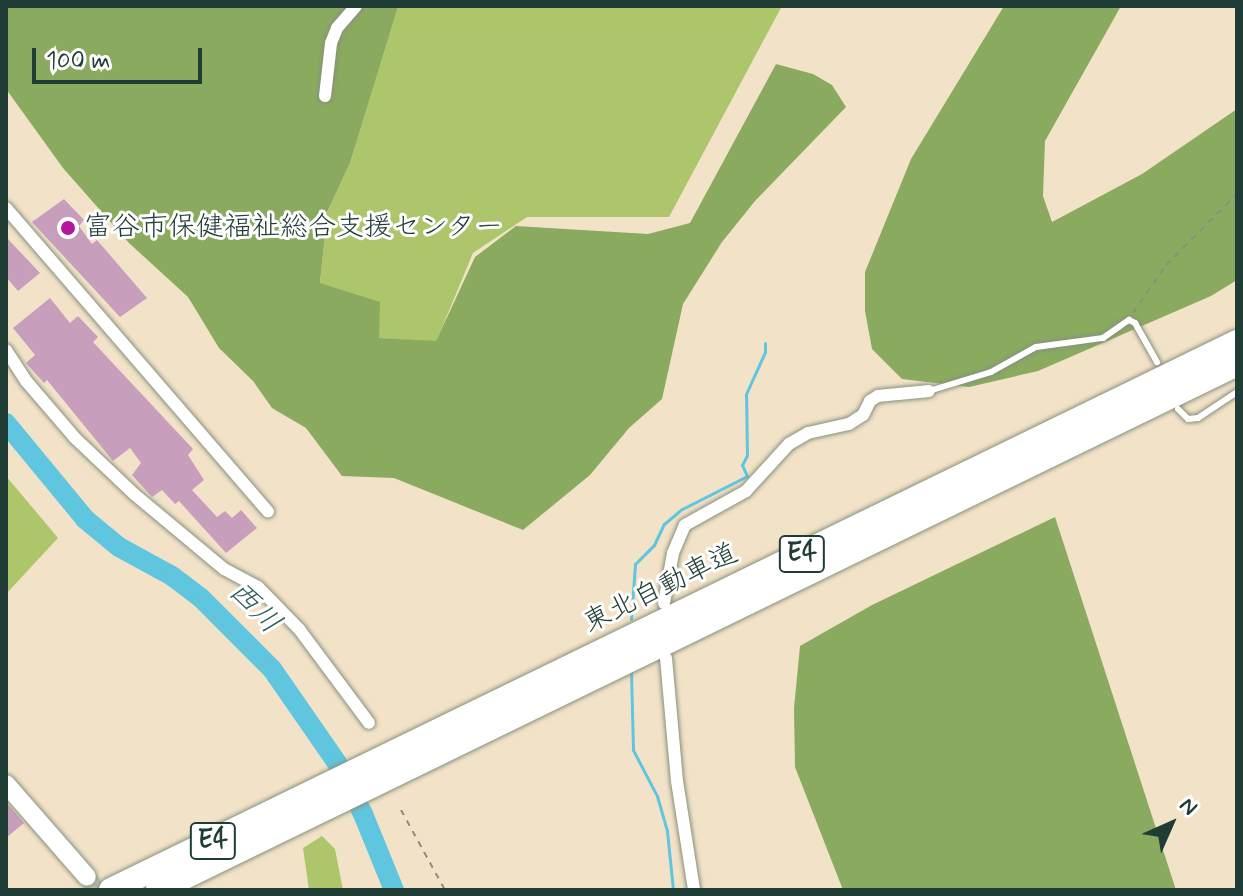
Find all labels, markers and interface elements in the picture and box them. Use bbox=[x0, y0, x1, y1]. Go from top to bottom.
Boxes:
scale bar bbox=[36, 32, 206, 82]
text: 100 m bbox=[46, 46, 110, 77]
place label: 富谷市保健福祉総合支援センター bbox=[84, 211, 504, 245]
marker: 富谷市保健福祉総合支援センター bbox=[59, 219, 77, 237]
road number: E4 bbox=[778, 532, 826, 576]
street label: 東北自動車道 bbox=[578, 537, 744, 641]
water label: 西川 bbox=[220, 574, 288, 642]
north arrow bbox=[1131, 784, 1211, 864]
text: N bbox=[1173, 792, 1203, 822]
road number: E4 bbox=[189, 819, 237, 863]

